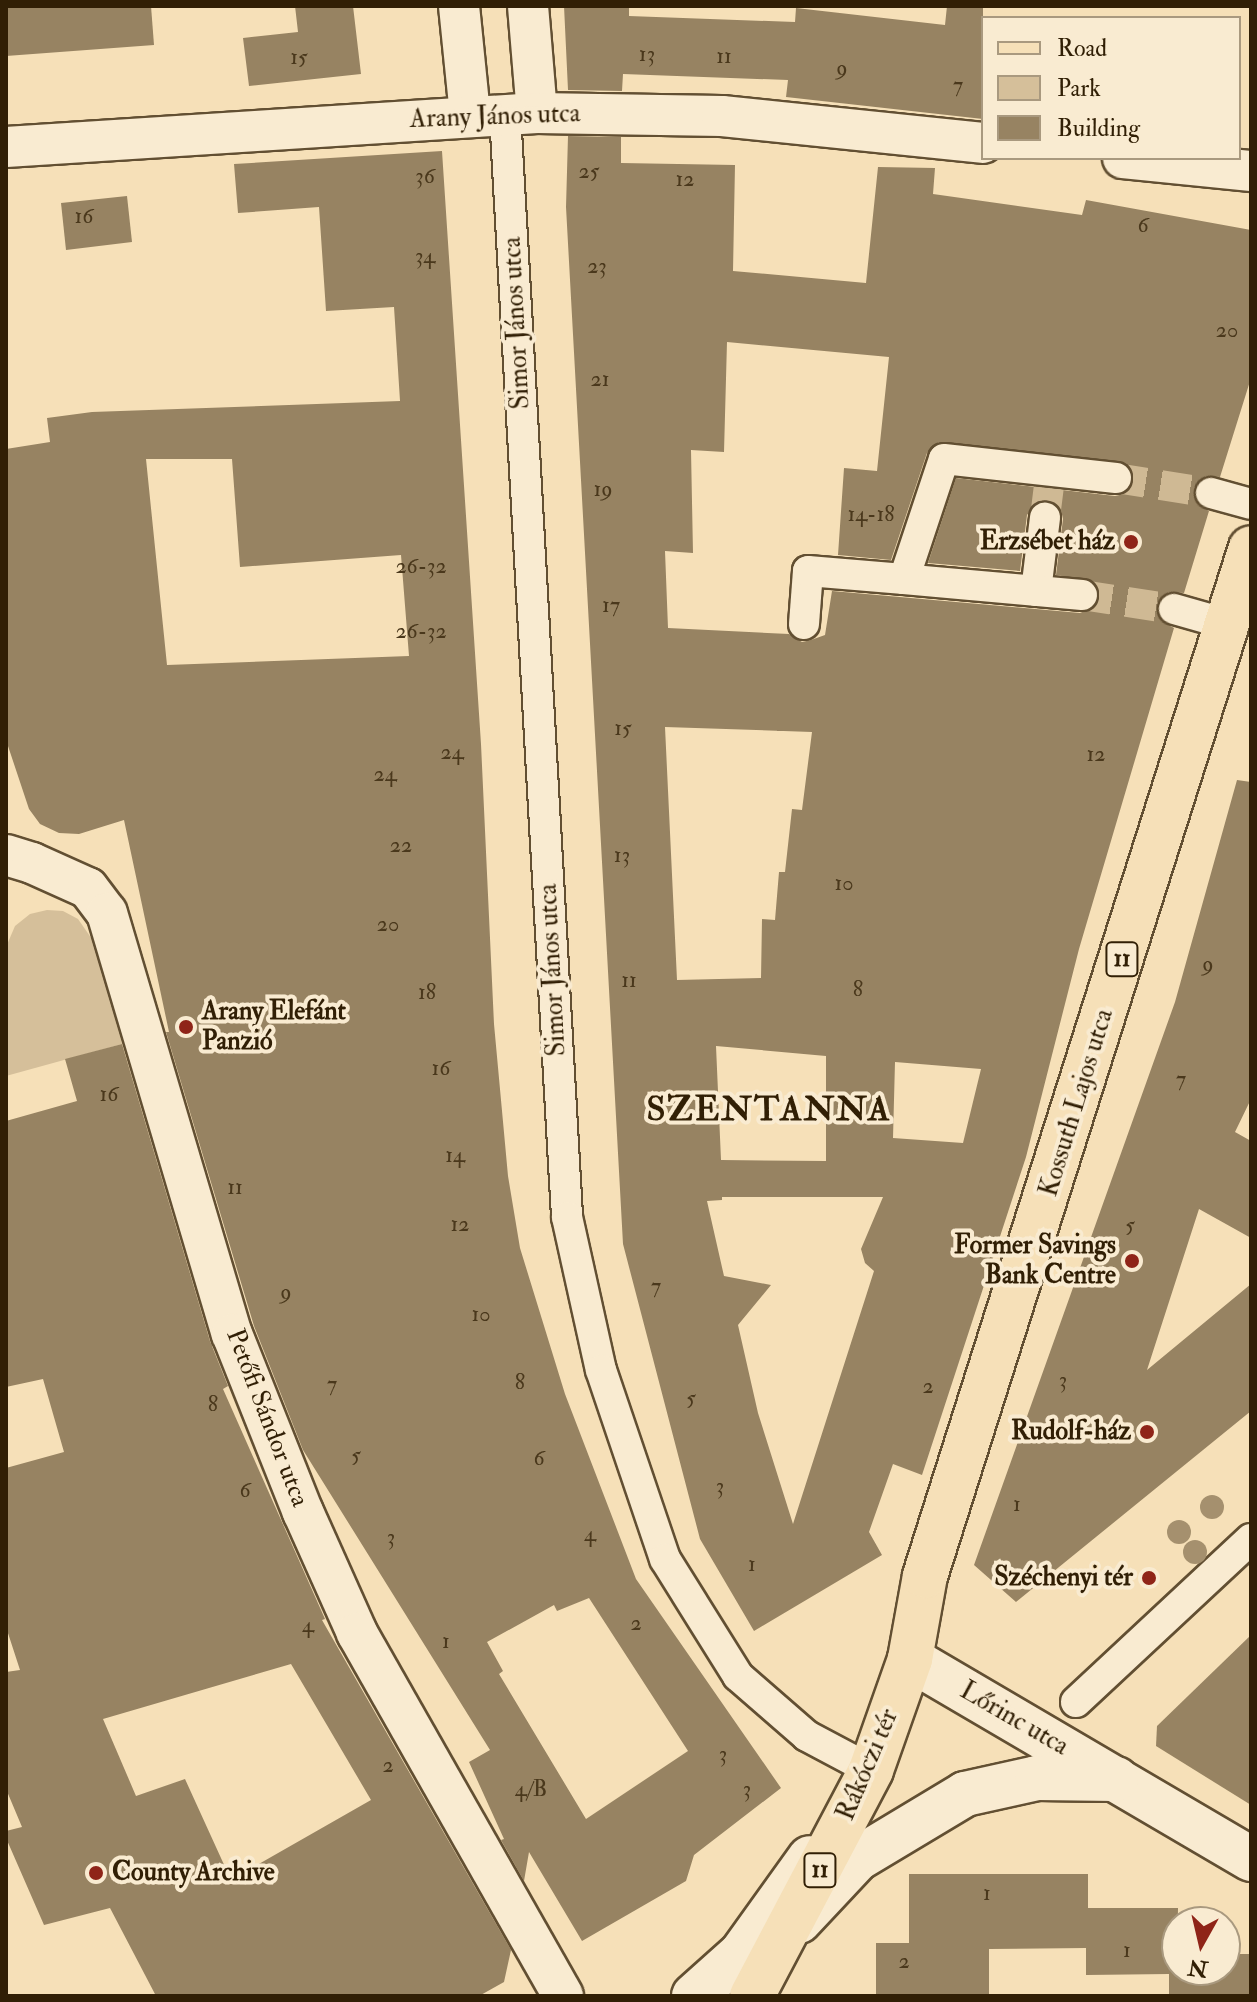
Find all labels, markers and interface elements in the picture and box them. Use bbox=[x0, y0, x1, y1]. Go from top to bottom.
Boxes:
legend bbox=[981, 16, 1241, 160]
text: Road bbox=[1057, 33, 1107, 64]
house number: 13 bbox=[639, 42, 655, 68]
house number: 11 bbox=[716, 44, 732, 70]
house number: 15 bbox=[290, 45, 308, 71]
house number: 9 bbox=[836, 56, 848, 82]
house number: 7 bbox=[953, 73, 963, 99]
text: Park bbox=[1057, 73, 1101, 104]
street label: Arany János utca bbox=[409, 98, 581, 136]
text: Building bbox=[1057, 113, 1140, 144]
house number: 25 bbox=[579, 159, 599, 185]
house number: 36 bbox=[415, 164, 435, 190]
house number: 12 bbox=[675, 167, 695, 193]
house number: 16 bbox=[75, 204, 93, 230]
house number: 6 bbox=[1137, 213, 1149, 239]
street label: Simor János utca bbox=[497, 236, 537, 410]
house number: 34 bbox=[415, 244, 435, 270]
house number: 23 bbox=[587, 254, 607, 280]
house number: 20 bbox=[1216, 318, 1238, 344]
house number: 21 bbox=[590, 367, 610, 393]
house number: 19 bbox=[593, 477, 613, 503]
house number: 14-18 bbox=[847, 502, 895, 528]
place label: Erzsébet ház bbox=[980, 526, 1115, 558]
marker: Erzsébet ház bbox=[1122, 533, 1140, 551]
house number: 26-32 bbox=[395, 554, 447, 580]
house number: 17 bbox=[602, 593, 620, 619]
house number: 26-32 bbox=[395, 619, 447, 645]
house number: 15 bbox=[614, 716, 632, 742]
house number: 24 bbox=[440, 740, 464, 766]
house number: 12 bbox=[1086, 742, 1106, 768]
house number: 24 bbox=[373, 762, 397, 788]
house number: 22 bbox=[390, 833, 412, 859]
house number: 13 bbox=[614, 843, 630, 869]
house number: 10 bbox=[834, 871, 854, 897]
street label: Simor János utca bbox=[533, 883, 573, 1057]
house number: 20 bbox=[377, 912, 399, 938]
road number: 11 bbox=[1104, 939, 1140, 979]
house number: 9 bbox=[1202, 952, 1214, 978]
house number: 11 bbox=[621, 968, 637, 994]
house number: 8 bbox=[853, 977, 863, 1003]
house number: 18 bbox=[418, 980, 436, 1006]
place label: Arany Elefánt Panzió bbox=[202, 996, 346, 1058]
street label: Kossuth Lajos utca bbox=[1034, 1006, 1120, 1200]
marker: Arany Elefánt Panzió bbox=[177, 1018, 195, 1036]
house number: 16 bbox=[432, 1056, 450, 1082]
house number: 7 bbox=[1176, 1067, 1186, 1093]
house number: 16 bbox=[100, 1082, 118, 1108]
district label: SZENTANNA bbox=[646, 1090, 892, 1130]
house number: 14 bbox=[445, 1143, 465, 1169]
house number: 11 bbox=[227, 1175, 243, 1201]
house number: 12 bbox=[450, 1212, 470, 1238]
house number: 5 bbox=[1125, 1213, 1135, 1239]
place label: Former Savings Bank Centre bbox=[954, 1230, 1116, 1292]
marker: Former Savings Bank Centre bbox=[1123, 1252, 1141, 1270]
house number: 7 bbox=[651, 1274, 661, 1300]
house number: 9 bbox=[280, 1280, 292, 1306]
house number: 10 bbox=[471, 1302, 491, 1328]
street label: Petőfi Sándor utca bbox=[219, 1325, 315, 1511]
house number: 3 bbox=[1059, 1368, 1067, 1394]
house number: 8 bbox=[515, 1370, 525, 1396]
house number: 7 bbox=[327, 1372, 337, 1398]
house number: 2 bbox=[922, 1374, 934, 1400]
house number: 5 bbox=[686, 1386, 696, 1412]
house number: 8 bbox=[208, 1392, 218, 1418]
place label: Rudolf-ház bbox=[1011, 1416, 1131, 1448]
marker: Rudolf-ház bbox=[1138, 1423, 1156, 1441]
house number: 5 bbox=[351, 1443, 361, 1469]
house number: 6 bbox=[533, 1446, 545, 1472]
house number: 3 bbox=[716, 1474, 724, 1500]
house number: 6 bbox=[239, 1478, 251, 1504]
house number: 1 bbox=[1013, 1492, 1021, 1518]
house number: 4 bbox=[584, 1522, 596, 1548]
house number: 3 bbox=[387, 1525, 395, 1551]
house number: 1 bbox=[748, 1552, 756, 1578]
place label: Széchenyi tér bbox=[994, 1562, 1133, 1594]
marker: Széchenyi tér bbox=[1140, 1569, 1158, 1587]
house number: 2 bbox=[630, 1611, 642, 1637]
house number: 4 bbox=[302, 1613, 314, 1639]
house number: 1 bbox=[442, 1629, 450, 1655]
street label: Lőrinc utca bbox=[954, 1675, 1074, 1763]
street label: Rákóczi tér bbox=[831, 1704, 905, 1826]
house number: 3 bbox=[719, 1742, 727, 1768]
house number: 2 bbox=[382, 1753, 394, 1779]
house number: 4/B bbox=[515, 1777, 547, 1803]
house number: 3 bbox=[743, 1777, 751, 1803]
road number: 11 bbox=[802, 1850, 838, 1890]
place label: County Archive bbox=[112, 1857, 274, 1889]
marker: County Archive bbox=[87, 1864, 105, 1882]
house number: 1 bbox=[983, 1881, 991, 1907]
north arrow bbox=[1161, 1906, 1241, 1986]
house number: 1 bbox=[1123, 1938, 1131, 1964]
house number: 2 bbox=[898, 1949, 910, 1975]
text: N bbox=[1186, 1953, 1210, 1983]

